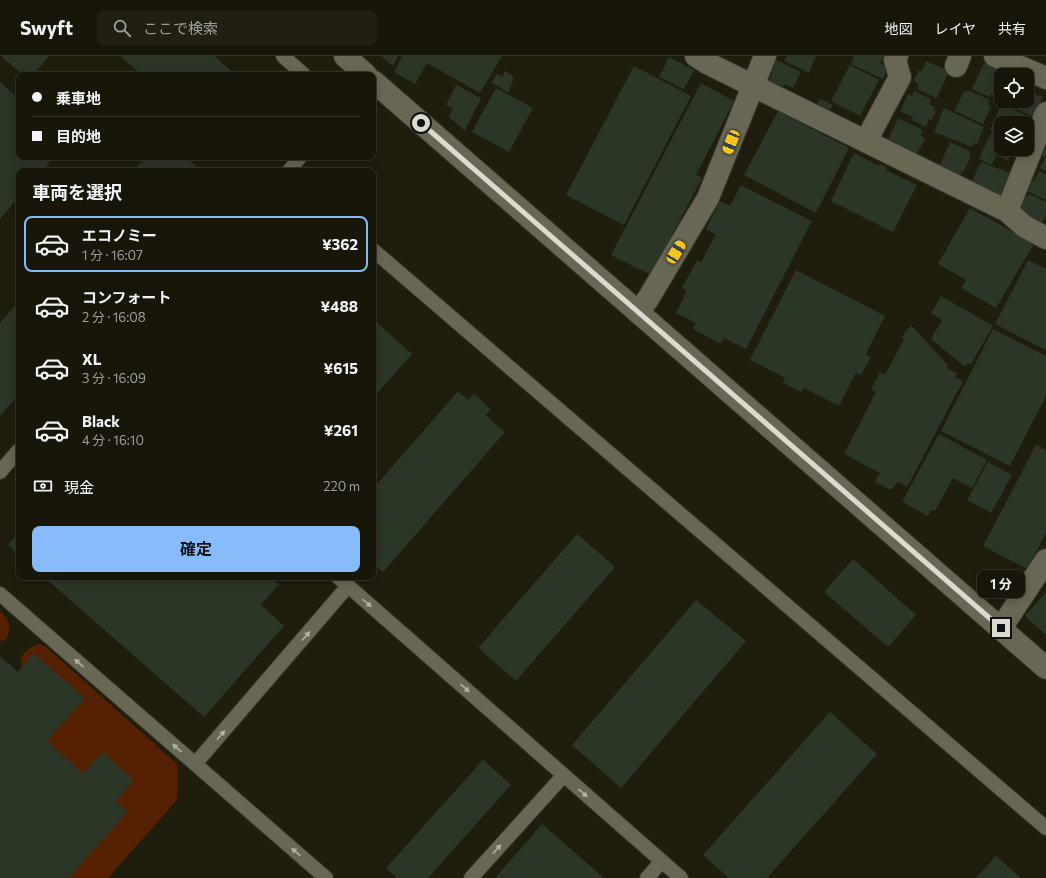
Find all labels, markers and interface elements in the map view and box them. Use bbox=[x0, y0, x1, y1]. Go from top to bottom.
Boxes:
search box bbox=[97, 10, 377, 46]
text: Swyft bbox=[20, 16, 73, 39]
icon: search bbox=[111, 17, 133, 39]
text: ここで検索 bbox=[143, 19, 218, 37]
text: 地図 bbox=[884, 20, 912, 37]
text: レイヤ bbox=[934, 20, 976, 37]
text: 共有 bbox=[998, 20, 1026, 37]
map controls bbox=[994, 68, 1034, 156]
button: locate bbox=[994, 68, 1034, 108]
text: 乗車地 bbox=[56, 89, 101, 107]
route start bbox=[412, 114, 430, 132]
button: layers bbox=[994, 116, 1034, 156]
text: 目的地 bbox=[56, 127, 101, 145]
car bbox=[721, 129, 741, 155]
text: 車両を選択 bbox=[32, 181, 122, 203]
icon: car bbox=[34, 226, 70, 262]
text: エコノミー bbox=[82, 226, 157, 244]
text: ¥362 bbox=[322, 235, 358, 253]
car bbox=[665, 239, 687, 265]
text: 1 分 · 16:07 bbox=[82, 247, 143, 263]
icon: car bbox=[34, 288, 70, 324]
text: コンフォート bbox=[82, 288, 172, 306]
text: ¥488 bbox=[320, 297, 358, 315]
text: 2 分 · 16:08 bbox=[82, 309, 146, 325]
icon: car bbox=[34, 350, 70, 386]
text: XL bbox=[82, 350, 101, 368]
text: ¥615 bbox=[324, 359, 358, 377]
text: 3 分 · 16:09 bbox=[82, 370, 146, 386]
icon: car bbox=[34, 412, 70, 448]
text: Black bbox=[82, 412, 120, 430]
text: ¥261 bbox=[324, 421, 358, 439]
text: 4 分 · 16:10 bbox=[82, 432, 144, 448]
icon: cash bbox=[32, 475, 54, 497]
text: 現金 bbox=[64, 478, 94, 496]
text: 220 m bbox=[323, 478, 360, 494]
button: 確定 bbox=[32, 526, 360, 572]
callout: 1 分 bbox=[977, 570, 1025, 598]
text: 1 分 bbox=[990, 576, 1012, 592]
one-way arrow bbox=[362, 598, 372, 607]
route end bbox=[992, 619, 1010, 637]
one-way arrow bbox=[301, 631, 310, 641]
one-way arrow bbox=[74, 658, 85, 667]
one-way arrow bbox=[459, 684, 470, 693]
one-way arrow bbox=[216, 729, 225, 740]
one-way arrow bbox=[172, 744, 183, 753]
one-way arrow bbox=[578, 788, 589, 797]
one-way arrow bbox=[493, 844, 502, 854]
one-way arrow bbox=[291, 848, 302, 857]

